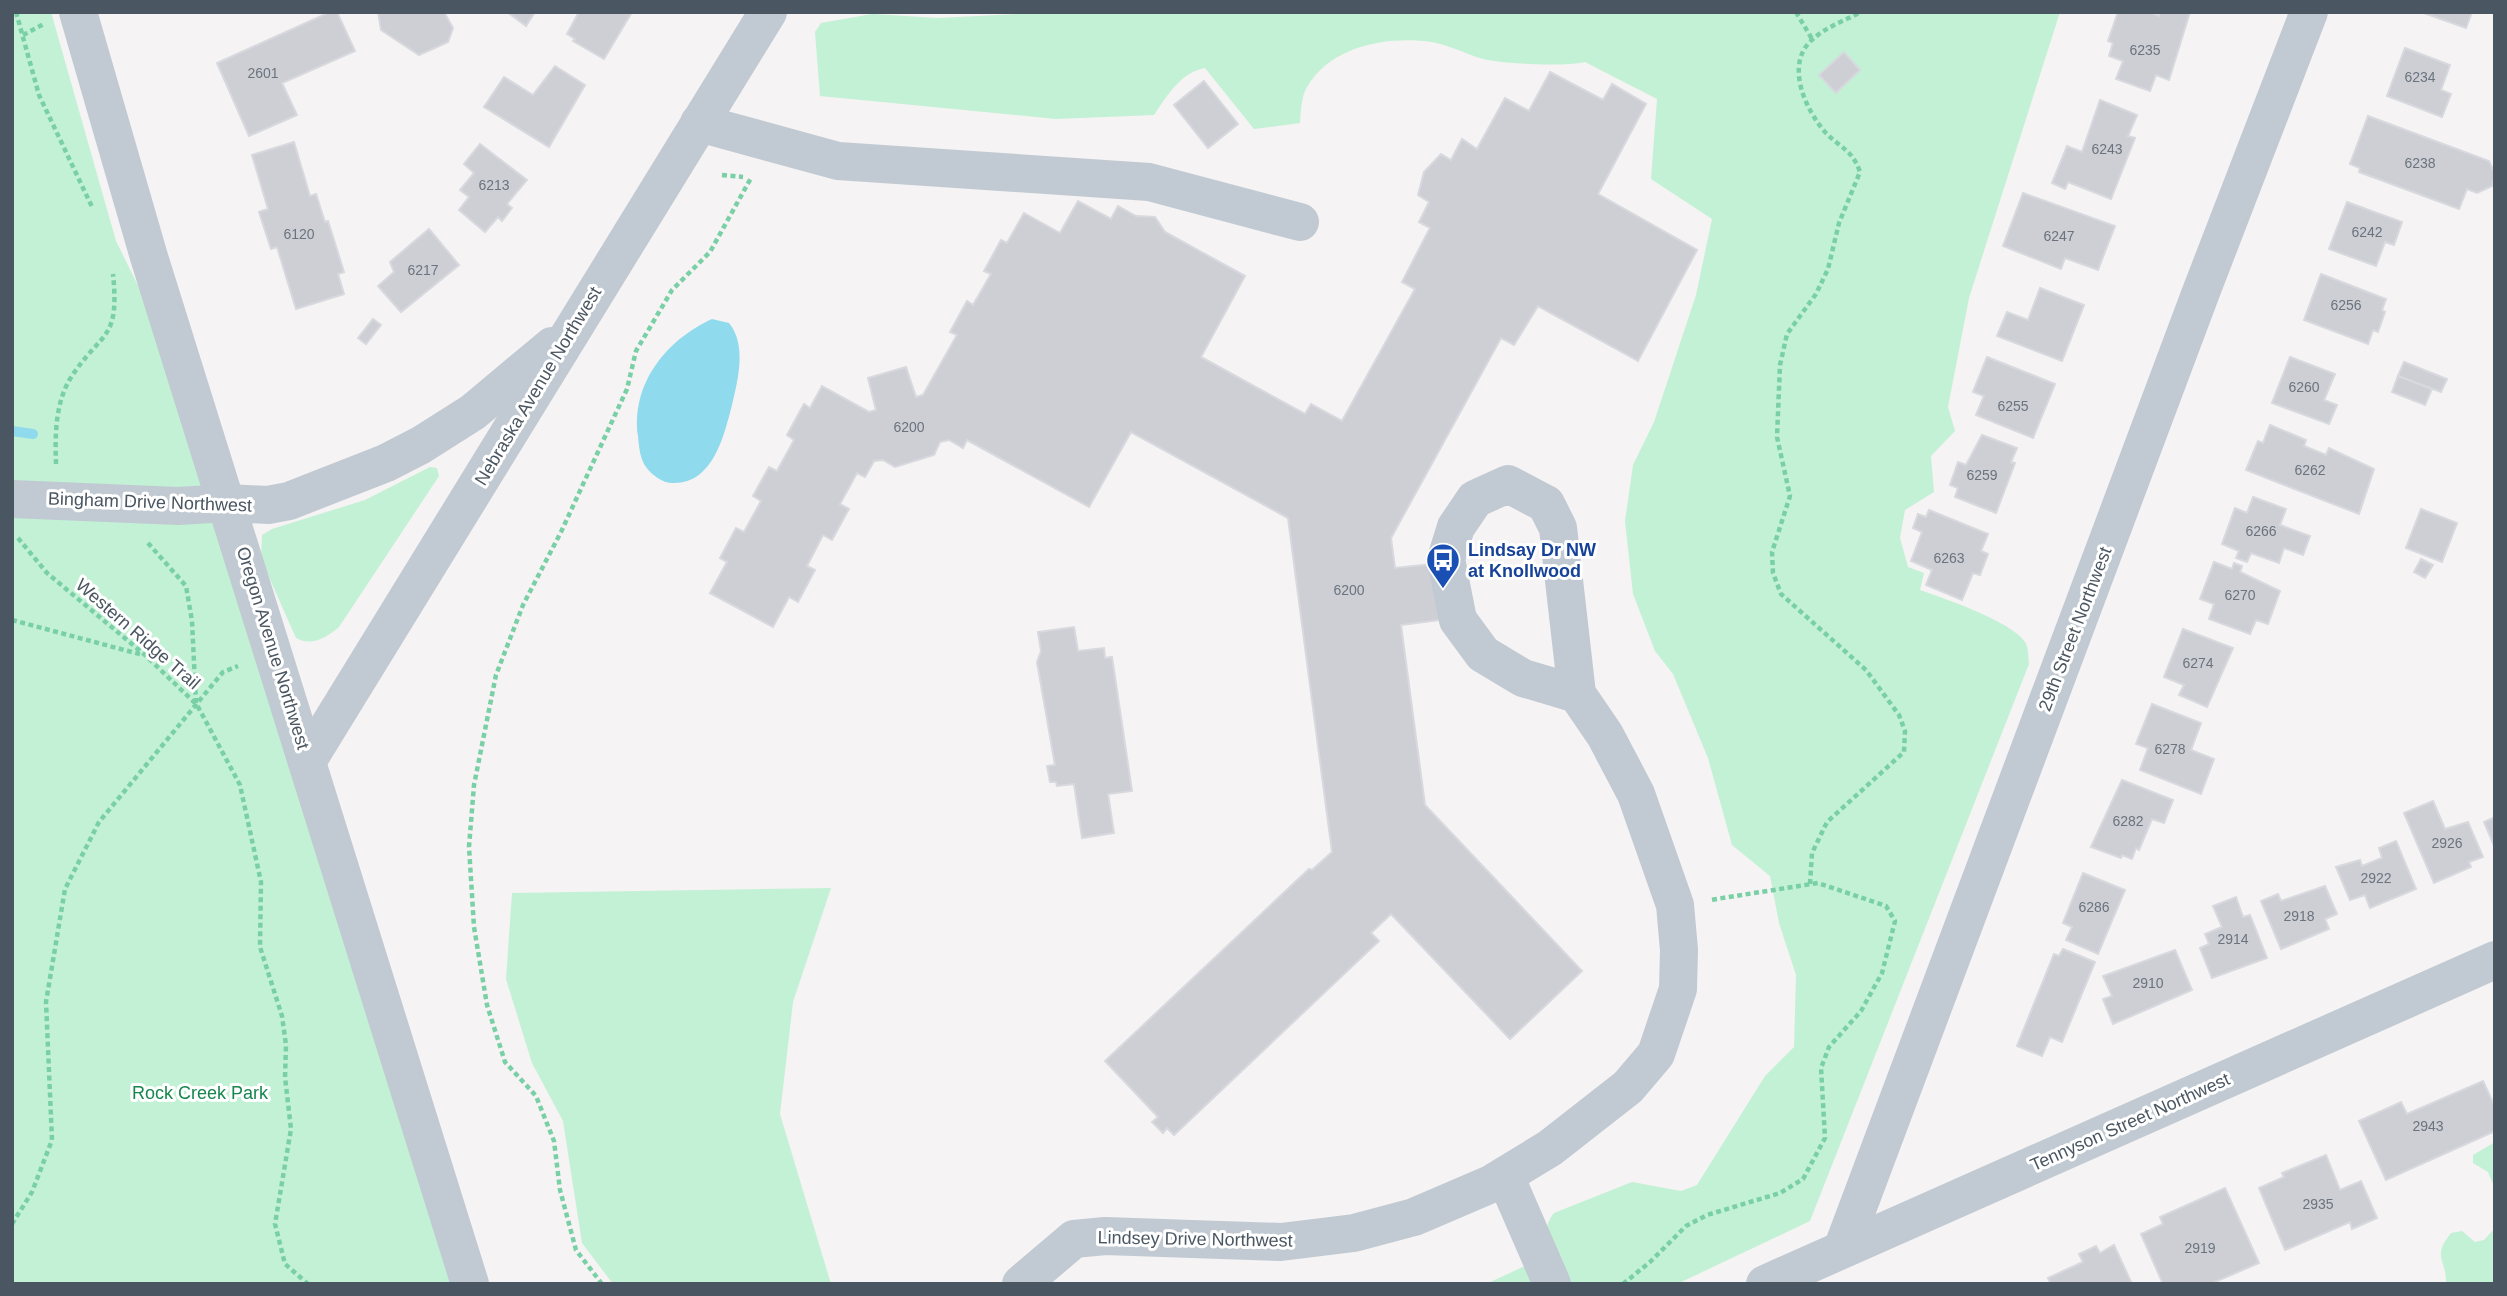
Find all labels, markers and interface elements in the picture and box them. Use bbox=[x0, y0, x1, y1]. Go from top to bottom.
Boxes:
house number: 6235 bbox=[2129, 42, 2161, 58]
house number: 2601 bbox=[247, 65, 279, 81]
house number: 6234 bbox=[2404, 69, 2436, 85]
house number: 6243 bbox=[2091, 141, 2123, 157]
house number: 6238 bbox=[2404, 155, 2436, 171]
house number: 6213 bbox=[478, 177, 510, 193]
house number: 6242 bbox=[2351, 224, 2383, 240]
house number: 6120 bbox=[283, 226, 315, 242]
house number: 6247 bbox=[2043, 228, 2075, 244]
house number: 6217 bbox=[407, 262, 439, 278]
street label: Nebraska Avenue Northwest bbox=[471, 283, 605, 489]
house number: 6256 bbox=[2330, 297, 2362, 313]
house number: 6260 bbox=[2288, 379, 2320, 395]
house number: 6255 bbox=[1997, 398, 2029, 414]
house number: 6200 bbox=[893, 419, 925, 435]
house number: 6262 bbox=[2294, 462, 2326, 478]
house number: 6259 bbox=[1966, 467, 1998, 483]
street label: Bingham Drive Northwest bbox=[48, 488, 252, 516]
house number: 6266 bbox=[2245, 523, 2277, 539]
place label: Lindsay Dr NW at Knollwood bbox=[1468, 540, 1596, 581]
bus stop icon: Lindsay Dr NW at Knollwood bbox=[1424, 541, 1462, 590]
street label: Oregon Avenue Northwest bbox=[233, 544, 313, 752]
street label: 29th Street Northwest bbox=[2034, 544, 2116, 714]
house number: 6263 bbox=[1933, 550, 1965, 566]
street label: Western Ridge Trail bbox=[72, 575, 204, 693]
house number: 6200 bbox=[1333, 582, 1365, 598]
house number: 6270 bbox=[2224, 587, 2256, 603]
house number: 6274 bbox=[2182, 655, 2214, 671]
house number: 6278 bbox=[2154, 741, 2186, 757]
house number: 6282 bbox=[2112, 813, 2144, 829]
house number: 2926 bbox=[2431, 835, 2463, 851]
house number: 2922 bbox=[2360, 870, 2392, 886]
house number: 6286 bbox=[2078, 899, 2110, 915]
house number: 2918 bbox=[2283, 908, 2315, 924]
house number: 2914 bbox=[2217, 931, 2249, 947]
house number: 2910 bbox=[2132, 975, 2164, 991]
street label: Tennyson Street Northwest bbox=[2027, 1069, 2233, 1175]
park label: Rock Creek Park bbox=[132, 1083, 269, 1103]
house number: 2943 bbox=[2412, 1118, 2444, 1134]
house number: 2935 bbox=[2302, 1196, 2334, 1212]
street label: Lindsey Drive Northwest bbox=[1097, 1227, 1293, 1251]
house number: 2919 bbox=[2184, 1240, 2216, 1256]

